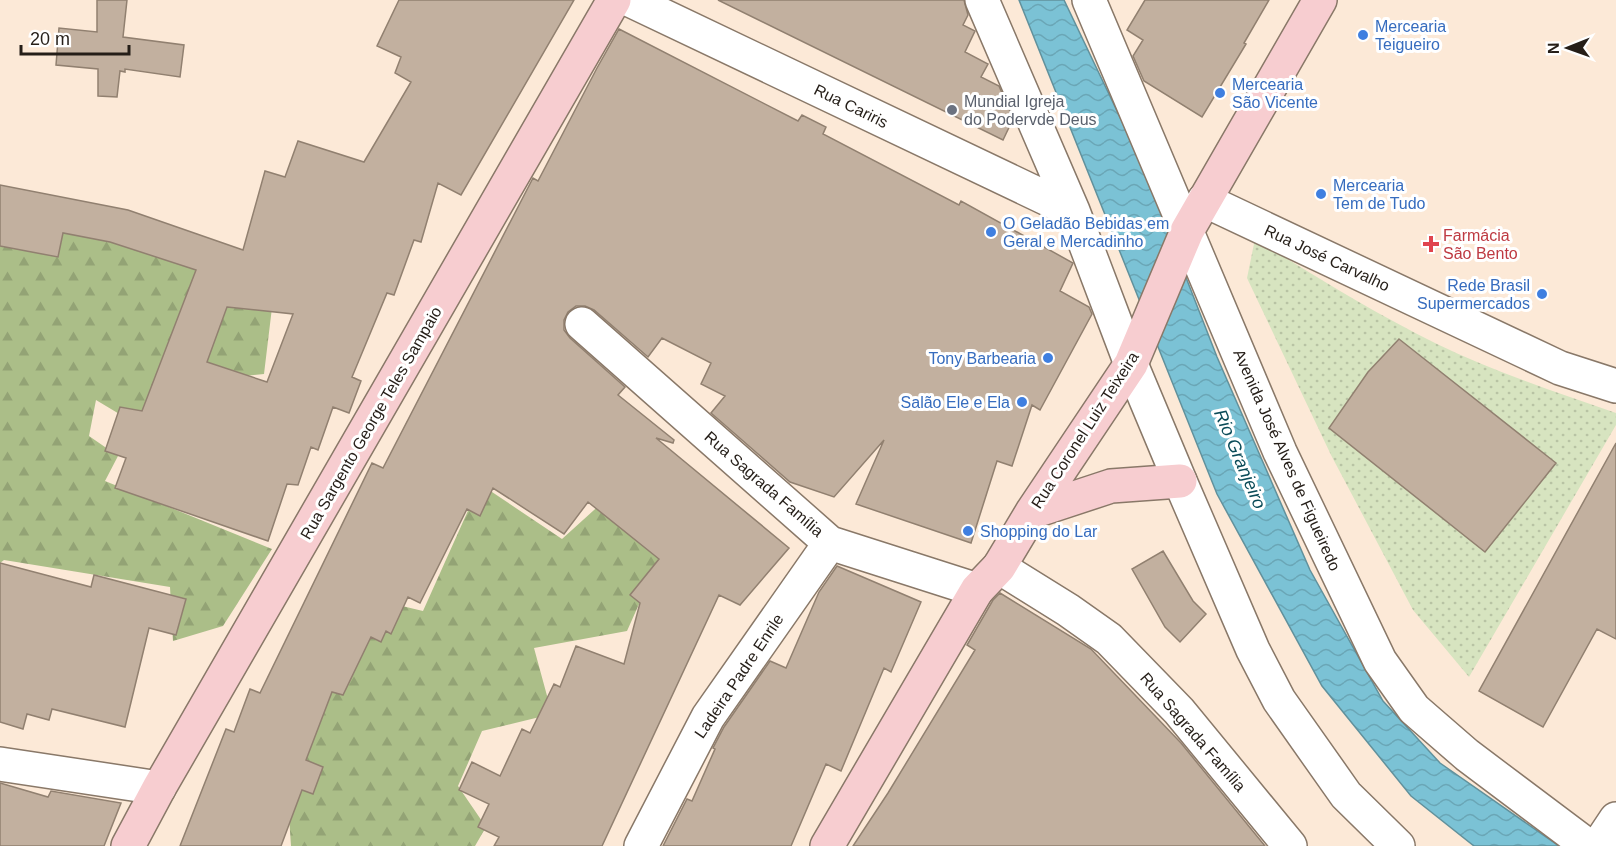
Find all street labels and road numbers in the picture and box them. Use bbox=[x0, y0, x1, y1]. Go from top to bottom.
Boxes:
street label: Rua Cariris bbox=[811, 81, 891, 131]
street label: Rua José Carvalho bbox=[1262, 222, 1392, 294]
street label: Rua Sargento George Teles Sampaio bbox=[297, 304, 445, 542]
street label: Avenida José Alves de Figueiredo bbox=[1230, 347, 1344, 574]
street label: Rua Coronel Luiz Teixeira bbox=[1028, 349, 1142, 511]
street label: Rua Sagrada Família bbox=[701, 428, 827, 540]
street label: Ladeira Padre Enrile bbox=[691, 611, 787, 741]
street label: Rua Sagrada Família bbox=[1137, 669, 1249, 795]

